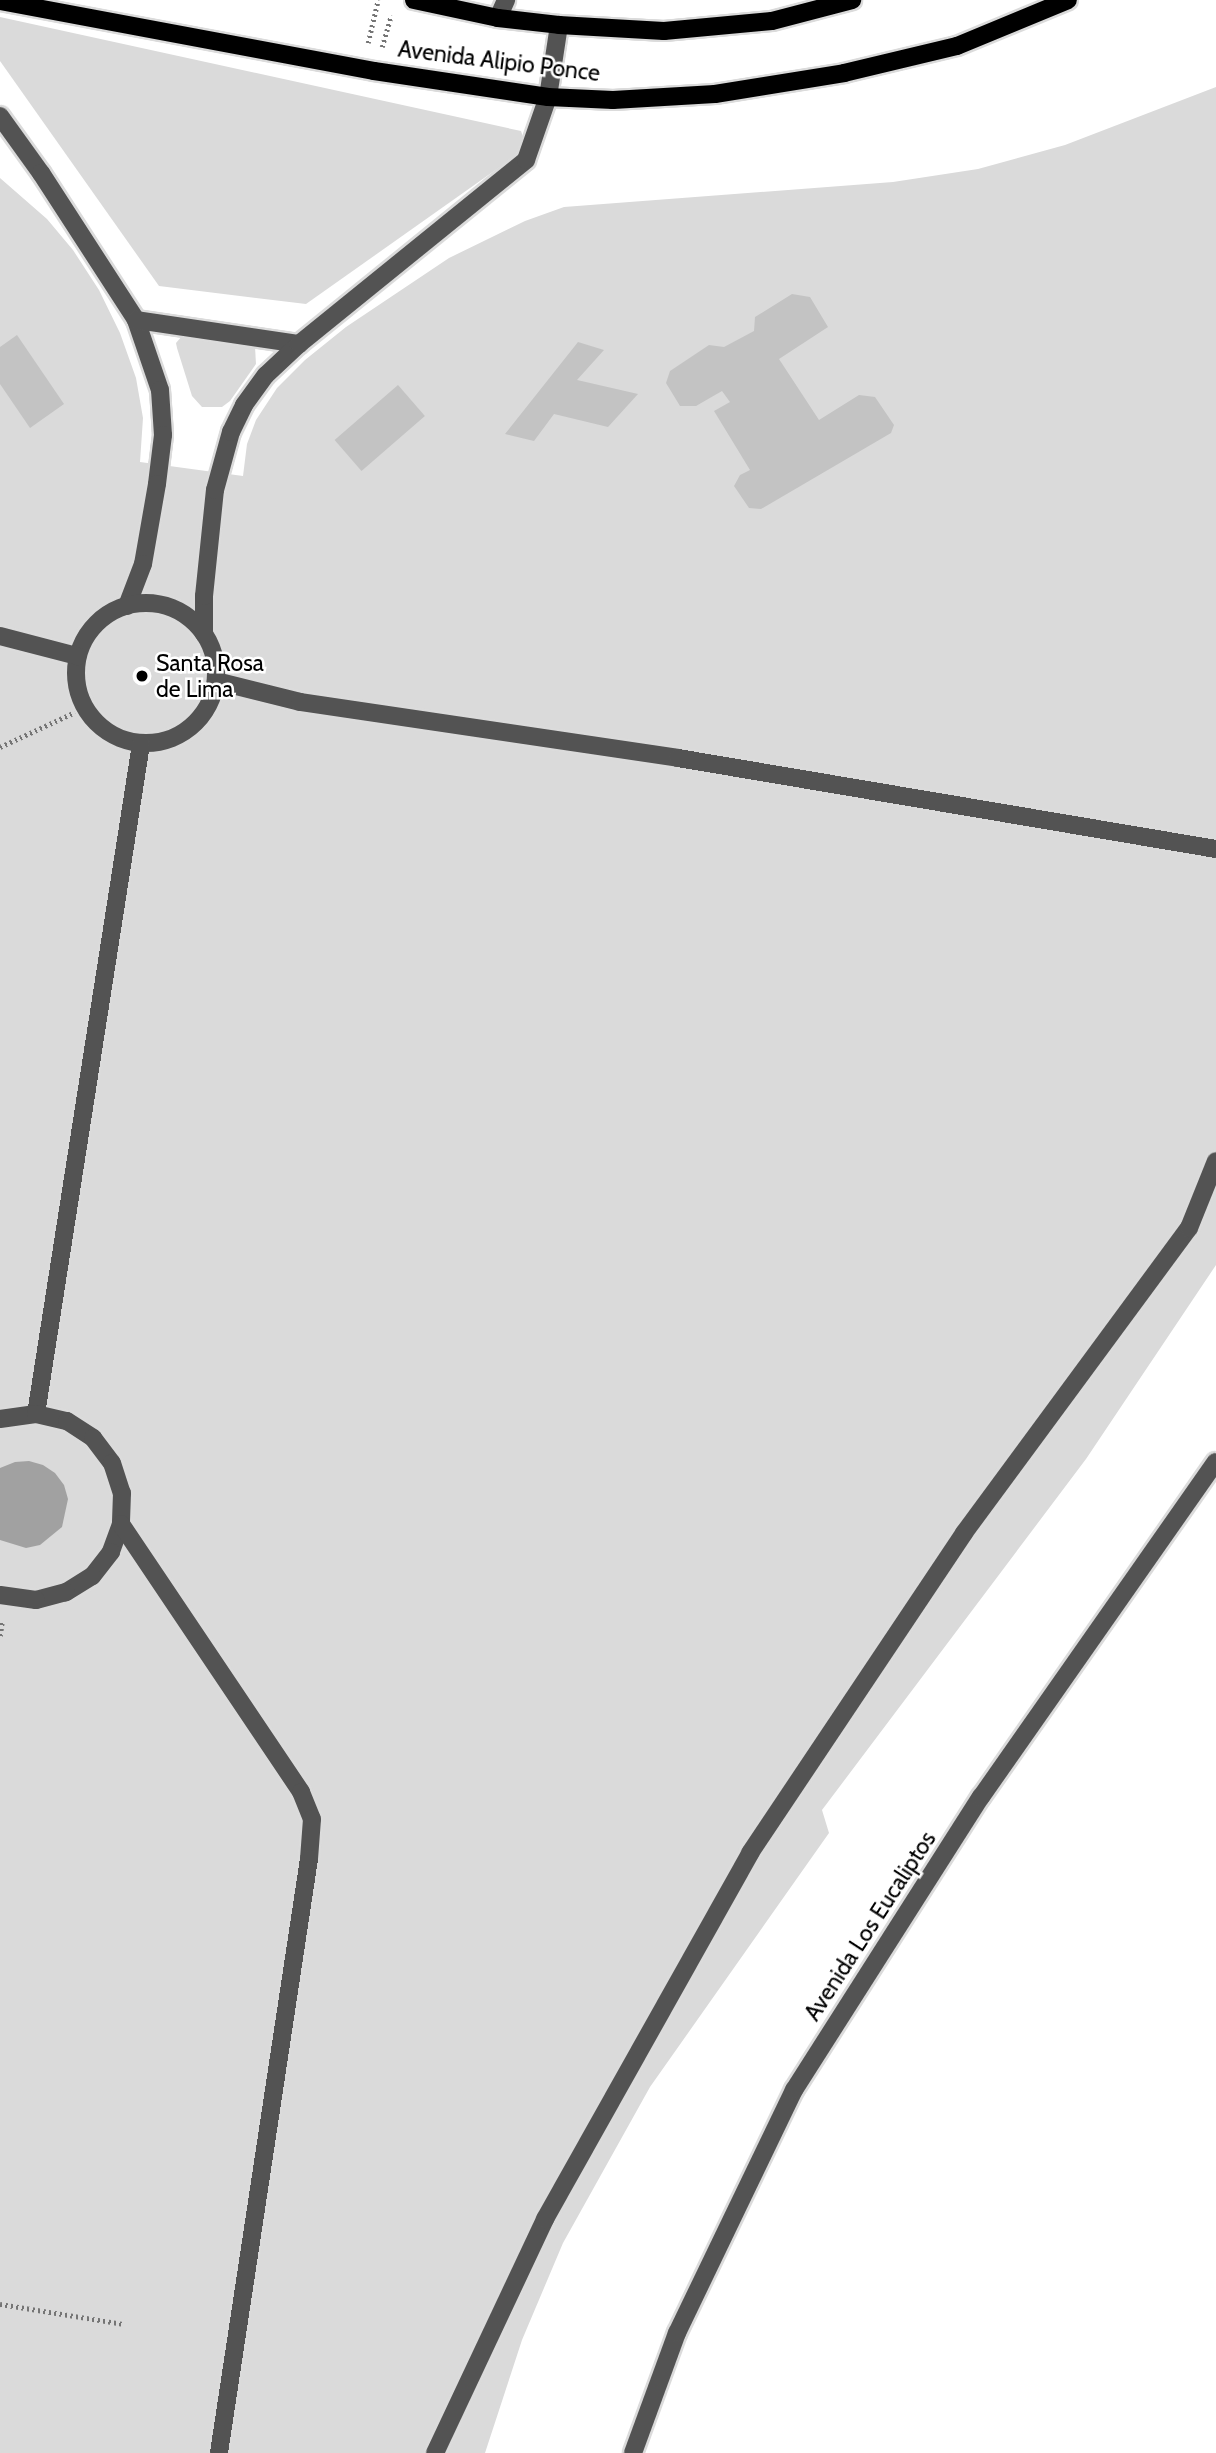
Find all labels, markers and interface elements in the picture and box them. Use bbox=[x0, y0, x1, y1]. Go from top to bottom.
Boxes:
street label: Avenida Alipio Ponce bbox=[396, 35, 602, 87]
place label: Santa Rosa de Lima bbox=[156, 649, 264, 703]
marker: Santa Rosa de Lima bbox=[134, 668, 150, 684]
street label: Avenida Los Eucaliptos bbox=[798, 1826, 942, 2026]

